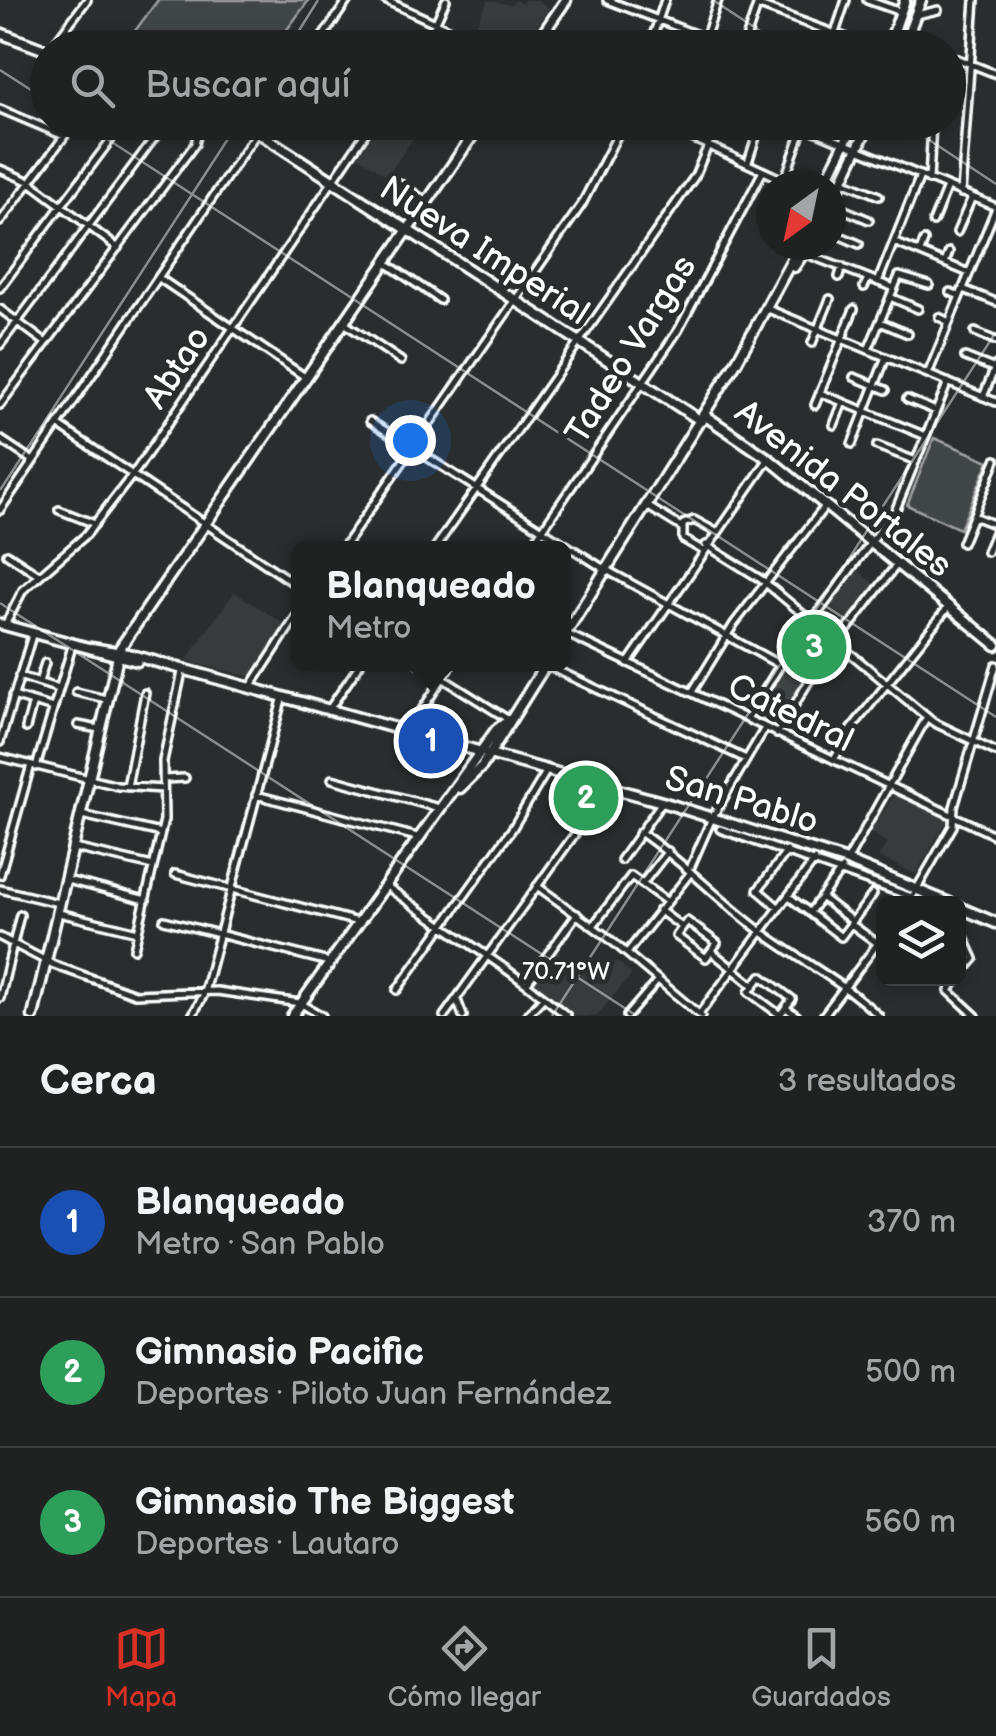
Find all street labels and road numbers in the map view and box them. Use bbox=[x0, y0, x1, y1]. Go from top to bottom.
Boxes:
street label: Nueva Imperial bbox=[371, 167, 597, 335]
street label: Tadeo Vargas bbox=[556, 248, 706, 452]
street label: Abtao bbox=[134, 318, 220, 417]
street label: Avenida Portales bbox=[726, 391, 960, 587]
street label: Catedral bbox=[720, 664, 860, 762]
street label: San Pablo bbox=[660, 757, 823, 844]

